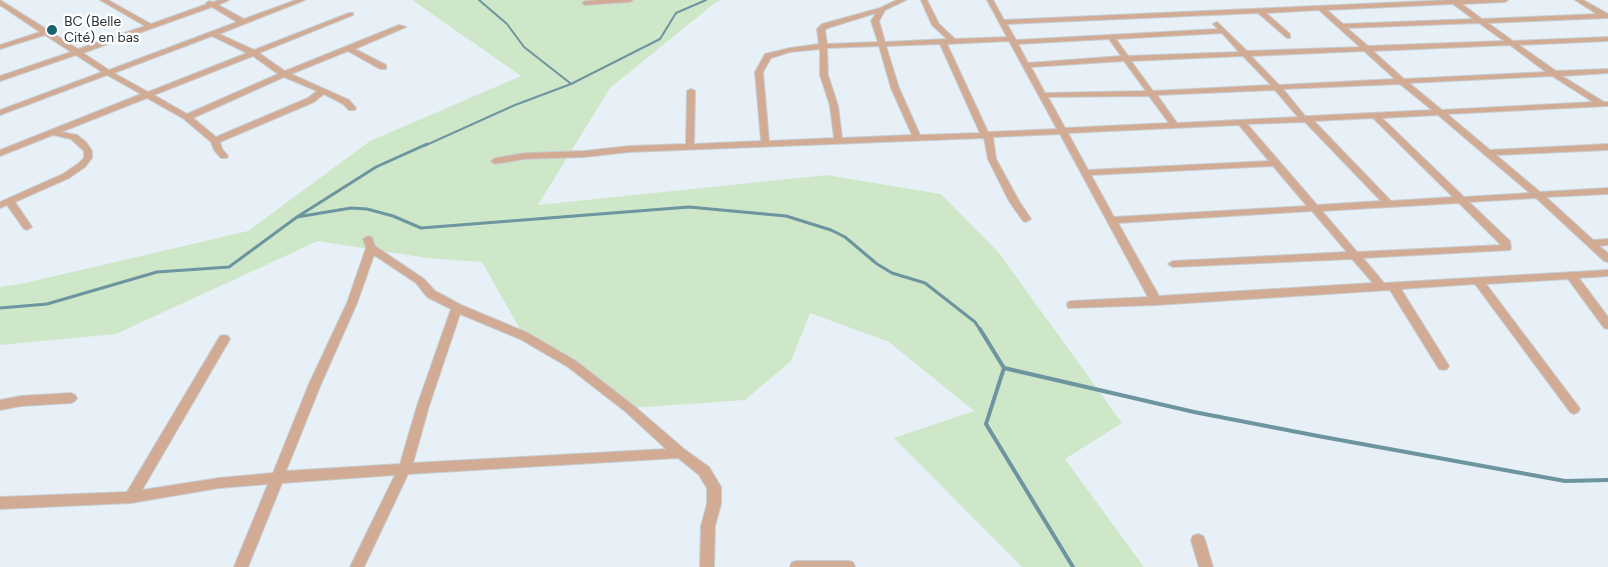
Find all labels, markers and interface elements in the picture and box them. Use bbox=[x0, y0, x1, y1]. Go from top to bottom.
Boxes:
place label: BC (Belle Cité) en bas bbox=[64, 14, 139, 46]
marker: BC (Belle Cité) en bas bbox=[45, 23, 59, 37]

